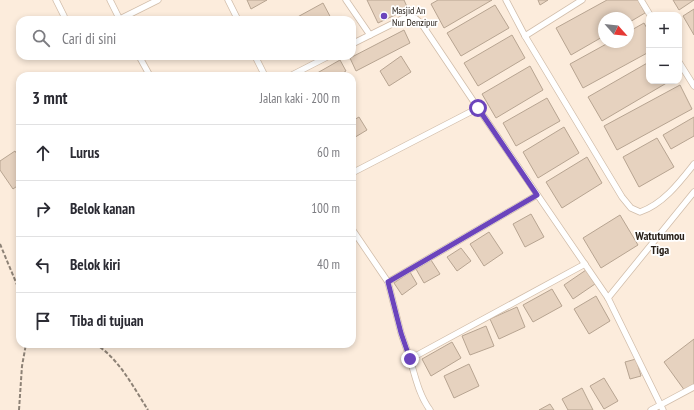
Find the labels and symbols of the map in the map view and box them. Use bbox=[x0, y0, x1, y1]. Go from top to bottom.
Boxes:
place label: Masjid An Nur Denzipur bbox=[392, 4, 438, 29]
marker: Masjid An Nur Denzipur bbox=[379, 11, 389, 21]
north arrow bbox=[598, 12, 634, 48]
route start bbox=[469, 99, 487, 117]
district label: Watutumou Tiga bbox=[634, 228, 685, 257]
route end bbox=[401, 350, 419, 368]

